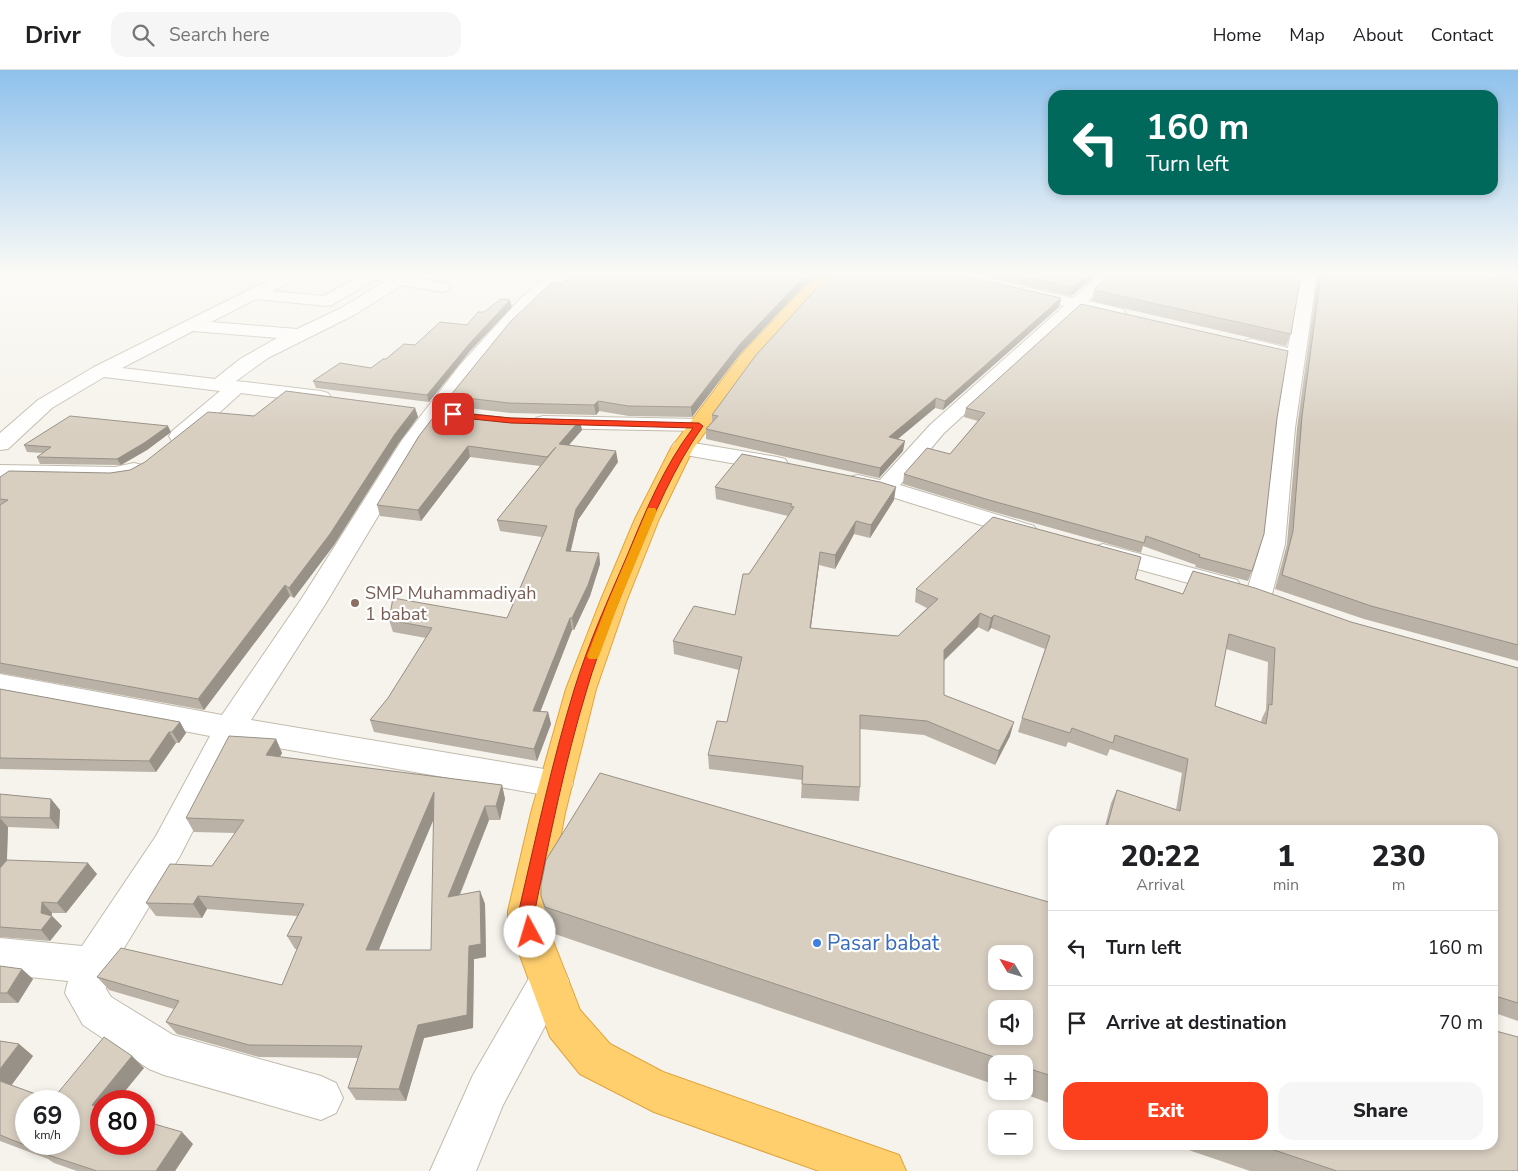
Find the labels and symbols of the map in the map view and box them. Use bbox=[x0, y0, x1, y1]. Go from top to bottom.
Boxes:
pin bbox=[432, 393, 474, 435]
place label: SMP Muhammadiyah 1 babat bbox=[365, 581, 537, 626]
marker: SMP Muhammadiyah 1 babat bbox=[349, 597, 361, 609]
position arrow bbox=[503, 905, 555, 957]
place label: Pasar babat bbox=[827, 929, 940, 957]
marker: Pasar babat bbox=[811, 937, 823, 949]
north arrow bbox=[988, 945, 1032, 990]
speed limit sign: 80 bbox=[90, 1090, 155, 1155]

